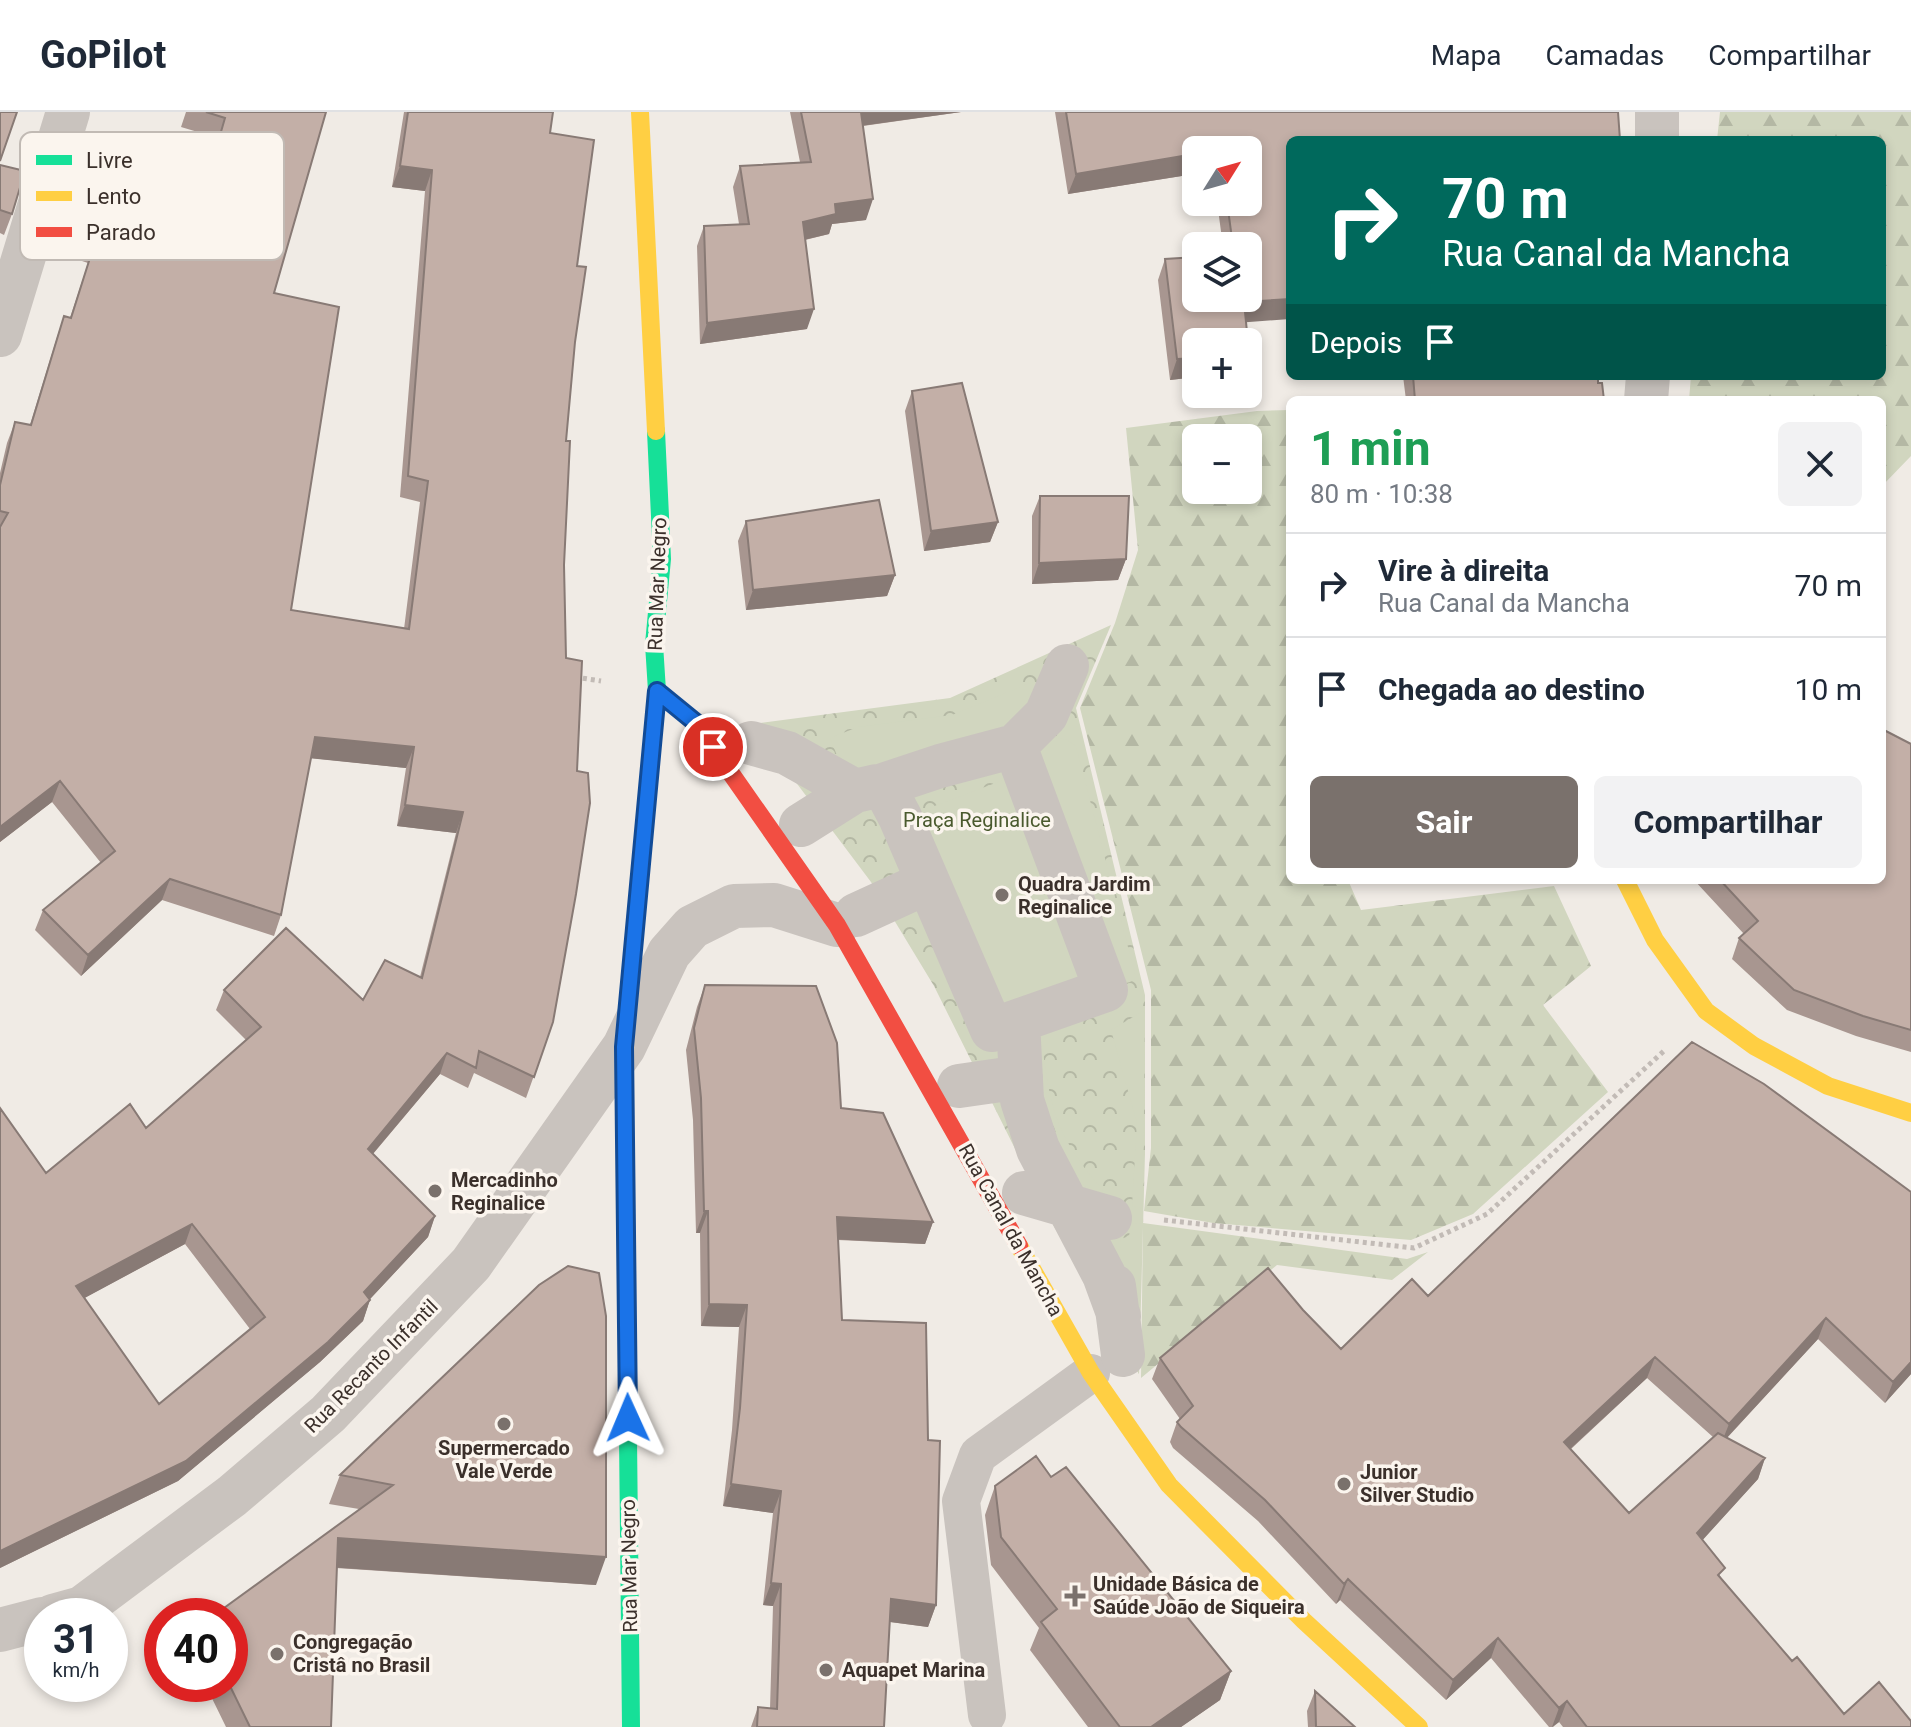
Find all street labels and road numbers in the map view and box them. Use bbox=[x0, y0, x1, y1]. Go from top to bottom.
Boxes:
street label: Rua Mar Negro bbox=[643, 517, 671, 651]
street label: Rua Canal da Mancha bbox=[954, 1139, 1068, 1321]
street label: Rua Recanto Infantil bbox=[299, 1294, 443, 1438]
street label: Rua Mar Negro bbox=[616, 1499, 642, 1633]

